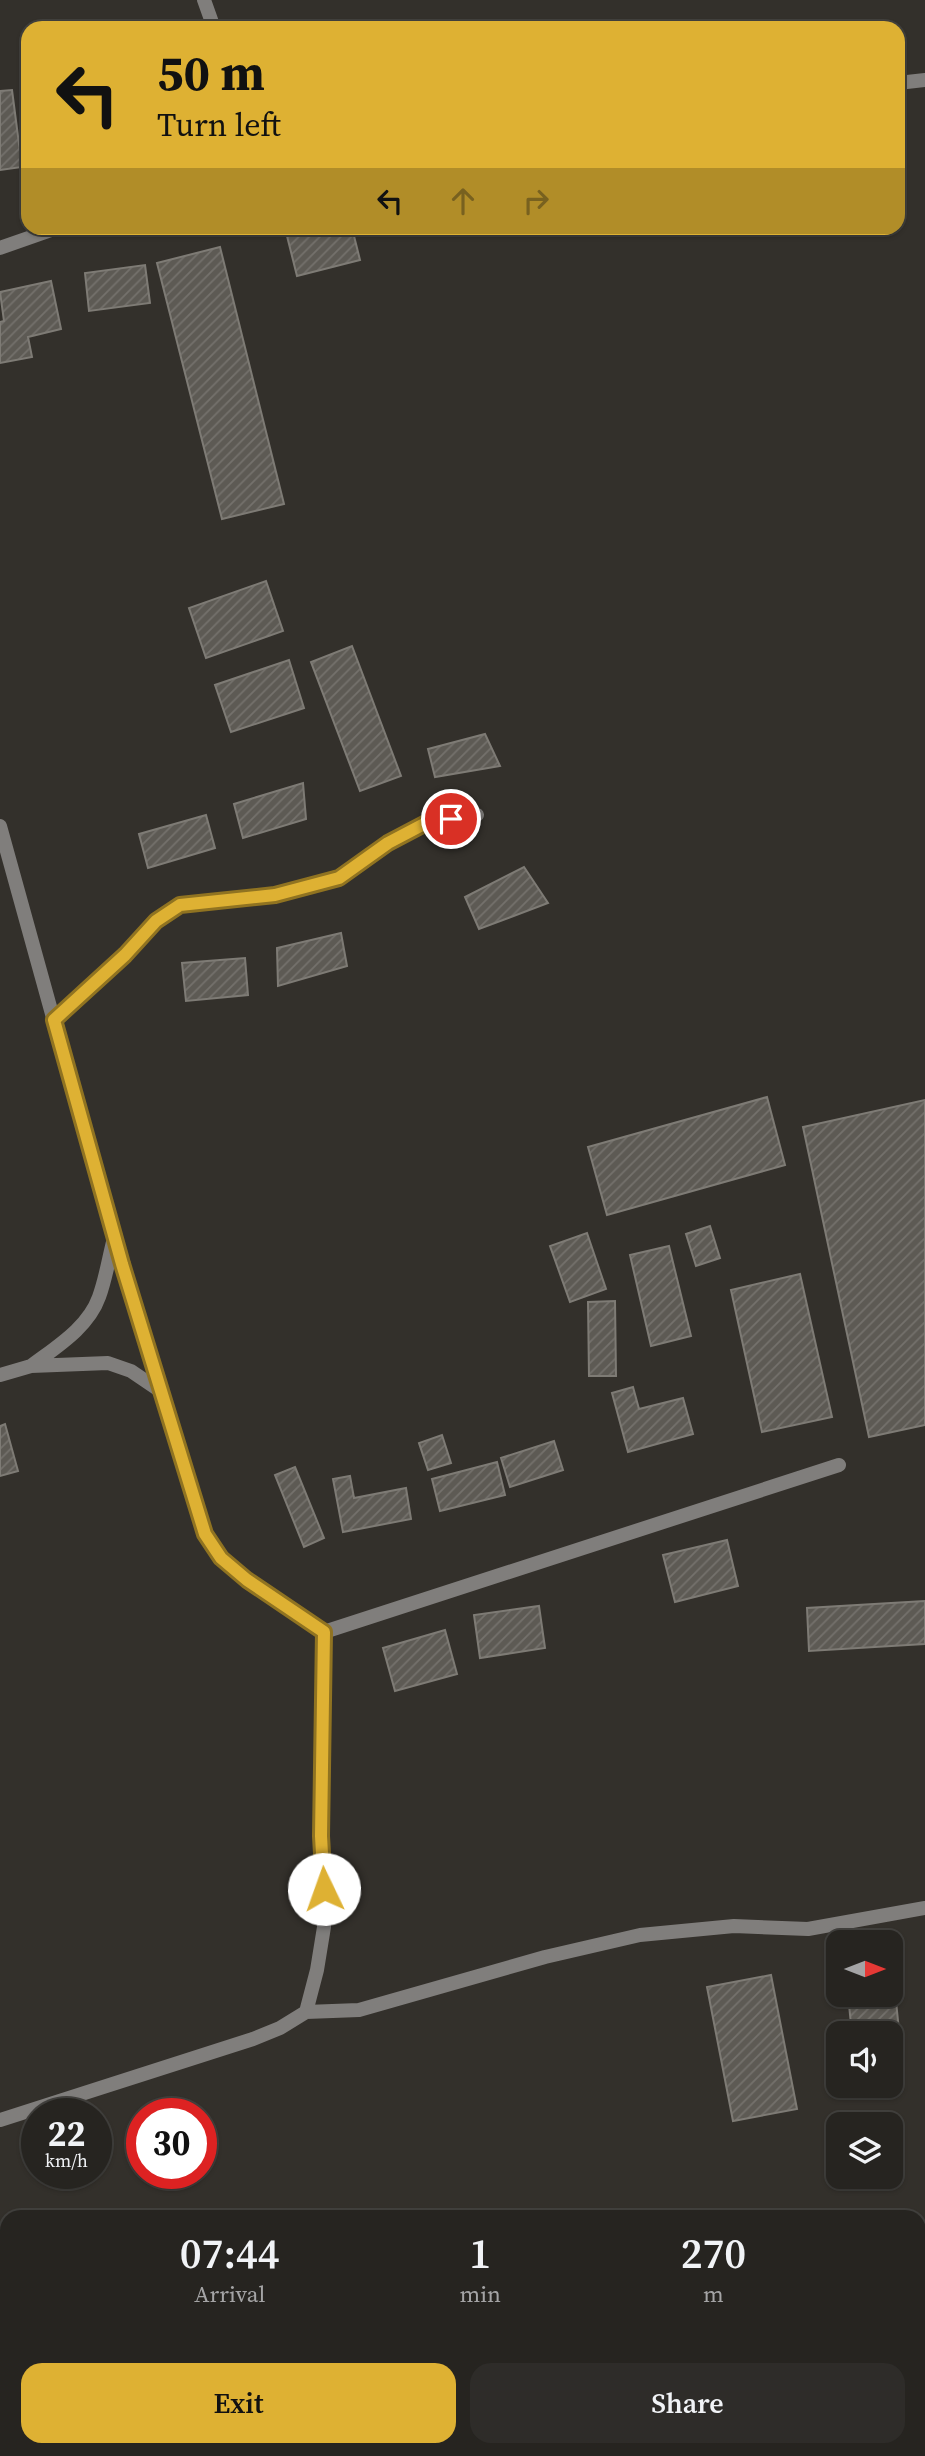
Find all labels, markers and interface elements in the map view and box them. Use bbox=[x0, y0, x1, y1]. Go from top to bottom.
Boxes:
text: 50 m bbox=[157, 39, 265, 106]
icon: left bbox=[42, 49, 133, 140]
text: Turn left bbox=[157, 103, 281, 147]
icon: left bbox=[371, 182, 409, 220]
icon: ahead bbox=[444, 182, 482, 220]
icon: right bbox=[517, 182, 555, 220]
pin bbox=[421, 789, 481, 849]
icon: arrive bbox=[432, 800, 470, 838]
position arrow bbox=[287, 1852, 361, 1926]
north arrow bbox=[826, 1930, 903, 2007]
map controls bbox=[826, 1930, 903, 2189]
button: sound bbox=[826, 2021, 903, 2098]
speed limit sign: 30 bbox=[126, 2098, 217, 2189]
text: 22 bbox=[48, 2110, 85, 2158]
button: layers bbox=[826, 2112, 903, 2189]
text: km/h bbox=[45, 2148, 88, 2173]
text: 07:44 bbox=[180, 2224, 280, 2282]
text: 1 bbox=[469, 2224, 491, 2282]
text: 270 bbox=[681, 2224, 746, 2282]
text: Arrival bbox=[194, 2278, 265, 2310]
text: min bbox=[459, 2278, 501, 2310]
text: m bbox=[703, 2278, 724, 2310]
button: Exit bbox=[21, 2363, 456, 2443]
button: Share bbox=[470, 2363, 905, 2443]

